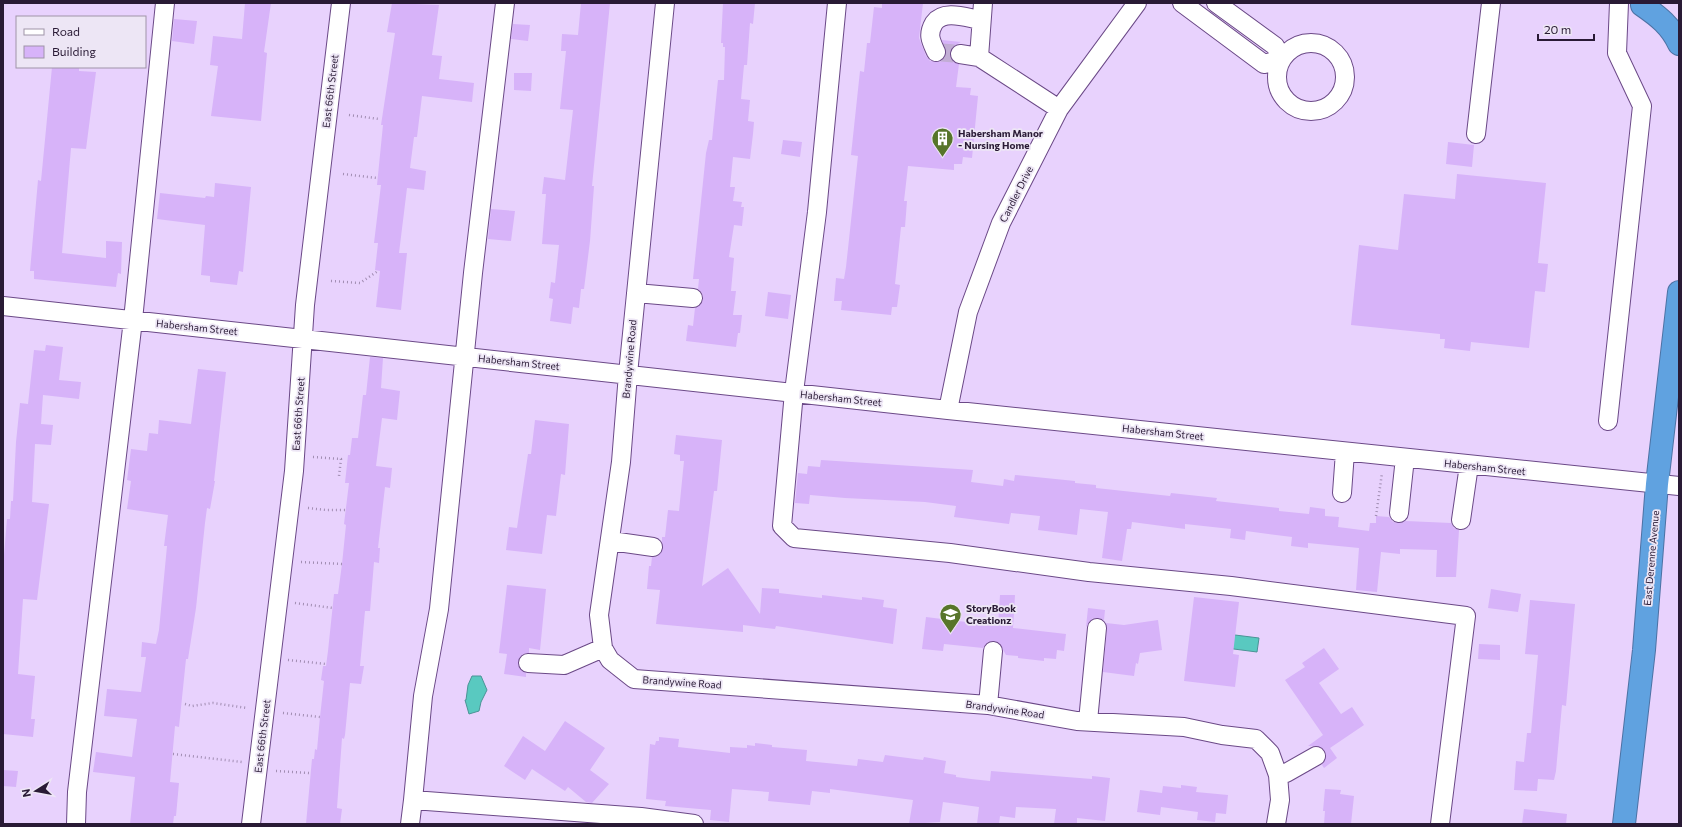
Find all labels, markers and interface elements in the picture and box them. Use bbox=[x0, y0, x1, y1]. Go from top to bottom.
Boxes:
legend bbox=[16, 16, 146, 68]
scale bar bbox=[1538, 16, 1594, 42]
text: 20 m bbox=[1544, 22, 1571, 36]
text: Road bbox=[52, 24, 80, 38]
text: Building bbox=[52, 44, 96, 58]
street label: East 66th Street bbox=[320, 54, 340, 128]
building icon: Habersham Manor - Nursing Home bbox=[929, 126, 955, 159]
place label: Habersham Manor - Nursing Home bbox=[958, 127, 1043, 151]
street label: Candler Drive bbox=[997, 164, 1035, 224]
street label: Habersham Street bbox=[156, 317, 238, 337]
street label: Brandywine Road bbox=[620, 319, 638, 399]
street label: Habersham Street bbox=[478, 352, 560, 372]
street label: East 66th Street bbox=[289, 377, 307, 451]
street label: Habersham Street bbox=[800, 388, 882, 408]
street label: Habersham Street bbox=[1122, 422, 1204, 442]
street label: Habersham Street bbox=[1444, 457, 1526, 477]
street label: East Derenne Avenue bbox=[1641, 510, 1661, 606]
school or university icon: StoryBook Creationz bbox=[938, 601, 964, 634]
place label: StoryBook Creationz bbox=[966, 602, 1016, 626]
street label: Brandywine Road bbox=[642, 673, 722, 691]
street label: Brandywine Road bbox=[965, 698, 1045, 720]
street label: East 66th Street bbox=[252, 699, 272, 773]
north arrow bbox=[16, 771, 56, 811]
text: N bbox=[19, 788, 33, 798]

